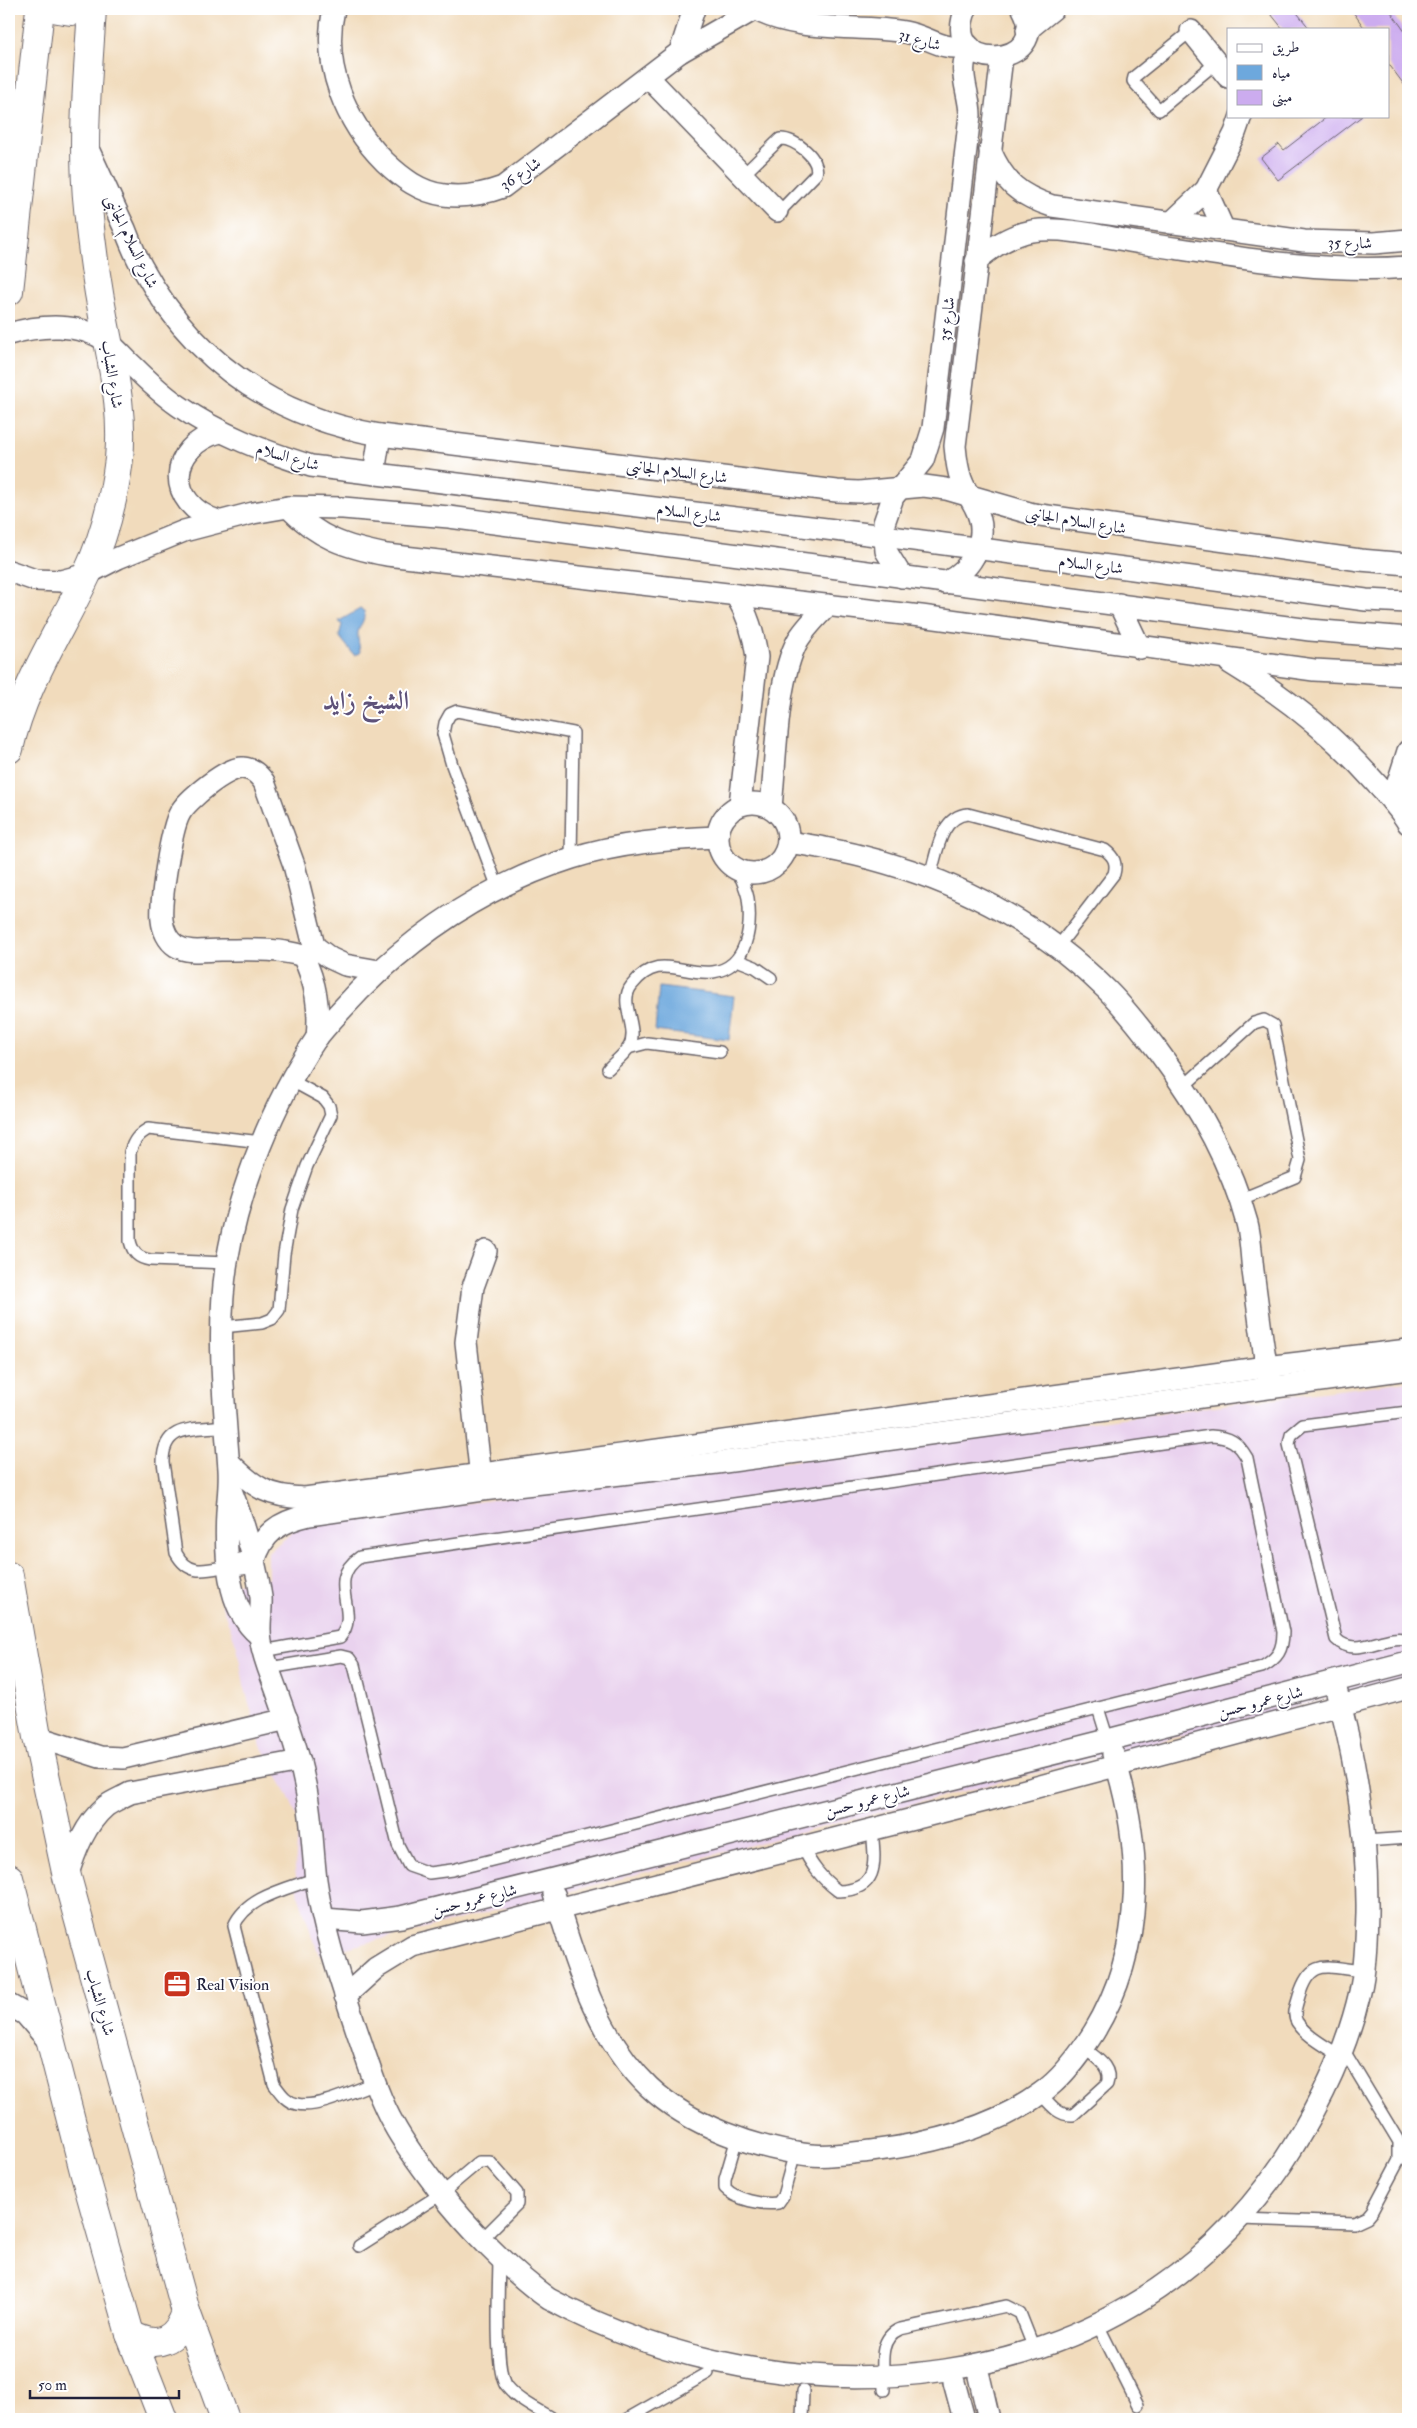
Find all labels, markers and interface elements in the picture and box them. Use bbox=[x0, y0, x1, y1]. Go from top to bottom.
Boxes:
street label: شارع 31 bbox=[895, 24, 943, 58]
legend bbox=[1227, 28, 1390, 118]
text: طريق bbox=[1272, 38, 1299, 57]
text: مياه bbox=[1272, 64, 1290, 83]
text: مبنى bbox=[1272, 88, 1292, 108]
street label: شارع 36 bbox=[496, 153, 547, 197]
street label: شارع السلام الجانبى bbox=[96, 191, 162, 293]
street label: شارع 35 bbox=[1328, 233, 1372, 256]
street label: شارع 35 bbox=[934, 296, 963, 343]
street label: شارع الشباب bbox=[94, 339, 127, 410]
street label: شارع السلام bbox=[253, 438, 322, 479]
street label: شارع السلام الجانبى bbox=[625, 456, 729, 492]
street label: شارع السلام bbox=[655, 499, 722, 531]
street label: شارع السلام الجانبى bbox=[1023, 503, 1128, 543]
street label: شارع السلام bbox=[1057, 551, 1124, 583]
district label: الشيخ زايد bbox=[323, 685, 409, 724]
street label: شارع عمرو حسن bbox=[1216, 1682, 1306, 1725]
street label: شارع عمرو حسن bbox=[823, 1781, 913, 1824]
street label: شارع عمرو حسن bbox=[430, 1880, 520, 1923]
street label: شارع الشباب bbox=[78, 1966, 119, 2039]
office icon: Real Vision bbox=[162, 1969, 192, 1999]
place label: Real Vision bbox=[196, 1975, 269, 1995]
scale bar bbox=[30, 2368, 179, 2400]
text: 50 m bbox=[38, 2376, 67, 2395]

